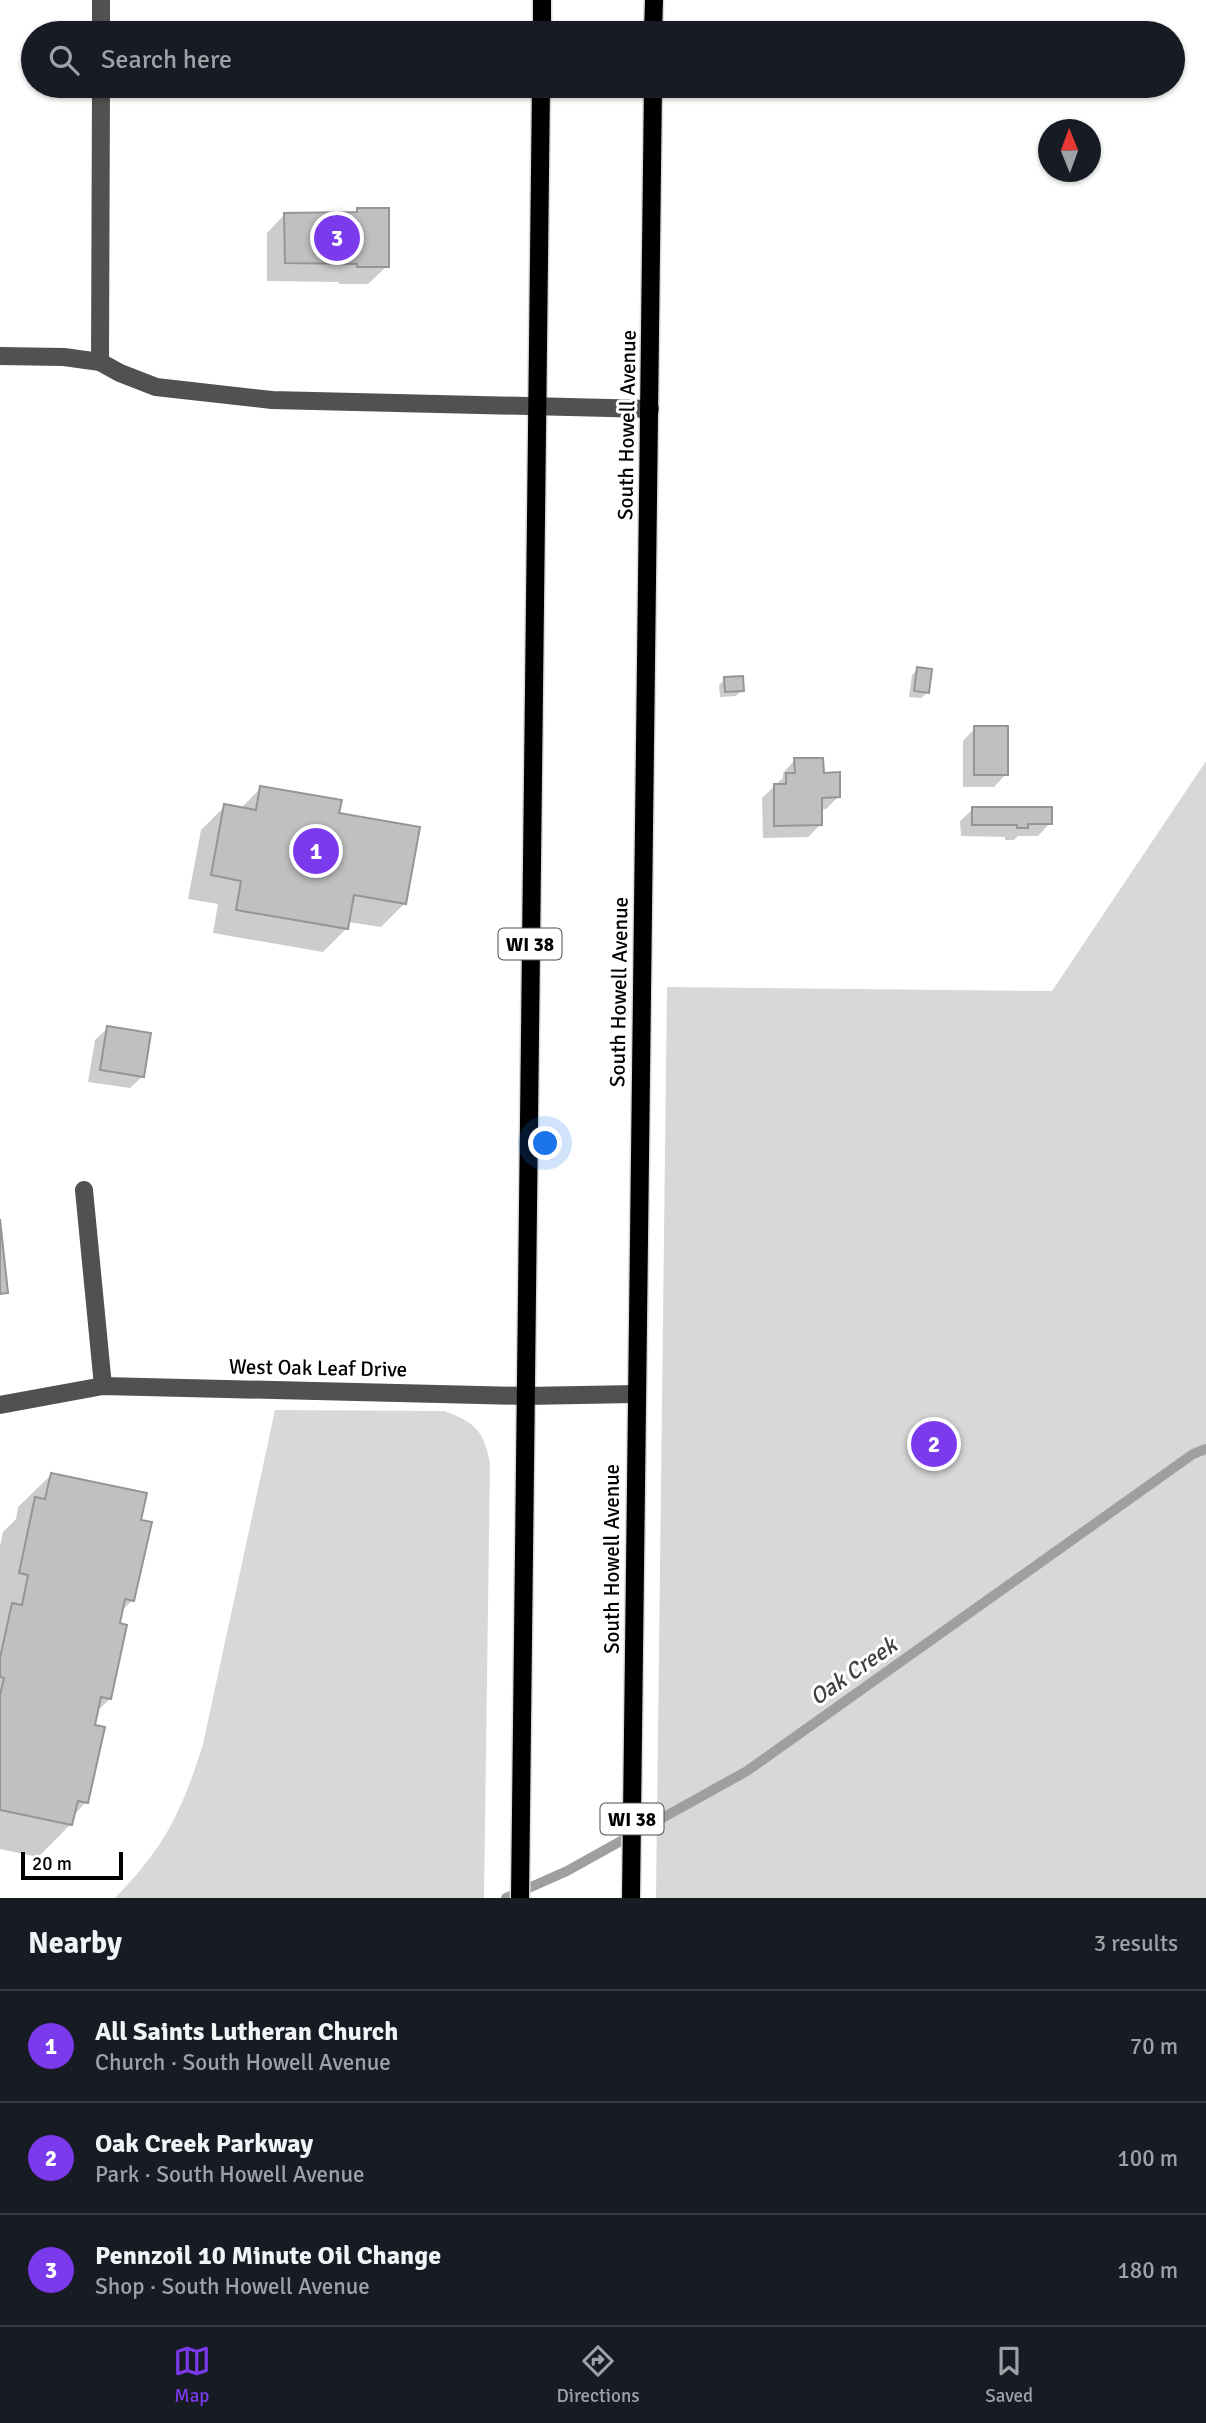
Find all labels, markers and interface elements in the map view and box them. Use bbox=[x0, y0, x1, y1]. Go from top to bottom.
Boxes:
search box bbox=[21, 21, 1185, 98]
icon: search bbox=[45, 41, 83, 79]
text: Search here bbox=[101, 44, 232, 76]
north arrow bbox=[1038, 119, 1101, 182]
pin: 3 bbox=[314, 212, 360, 264]
street label: South Howell Avenue bbox=[612, 330, 642, 520]
pin: 1 bbox=[293, 825, 339, 877]
street label: South Howell Avenue bbox=[604, 897, 634, 1087]
road number: WI 38 bbox=[498, 928, 562, 960]
your location bbox=[528, 1126, 562, 1160]
street label: West Oak Leaf Drive bbox=[229, 1353, 407, 1383]
pin: 2 bbox=[911, 1418, 957, 1470]
street label: South Howell Avenue bbox=[599, 1464, 625, 1654]
water label: Oak Creek bbox=[804, 1630, 904, 1712]
road number: WI 38 bbox=[600, 1803, 664, 1834]
scale bar bbox=[21, 1849, 122, 1881]
text: 20 m bbox=[32, 1852, 72, 1876]
text: Nearby bbox=[28, 1925, 122, 1962]
text: 3 results bbox=[1094, 1929, 1178, 1958]
text: All Saints Lutheran Church bbox=[95, 2016, 398, 2048]
text: 1 bbox=[45, 2032, 57, 2061]
text: 70 m bbox=[1130, 2032, 1178, 2061]
text: Church · South Howell Avenue bbox=[95, 2048, 391, 2077]
text: Oak Creek Parkway bbox=[95, 2128, 313, 2160]
text: 2 bbox=[45, 2144, 57, 2173]
text: 100 m bbox=[1117, 2144, 1178, 2173]
text: Park · South Howell Avenue bbox=[95, 2160, 365, 2189]
text: Pennzoil 10 Minute Oil Change bbox=[95, 2240, 441, 2272]
text: 3 bbox=[45, 2256, 57, 2285]
text: 180 m bbox=[1117, 2256, 1178, 2285]
text: Shop · South Howell Avenue bbox=[95, 2272, 370, 2301]
tab: Map bbox=[173, 2342, 211, 2408]
tab: Directions bbox=[557, 2342, 640, 2408]
tab: Saved bbox=[985, 2342, 1033, 2408]

